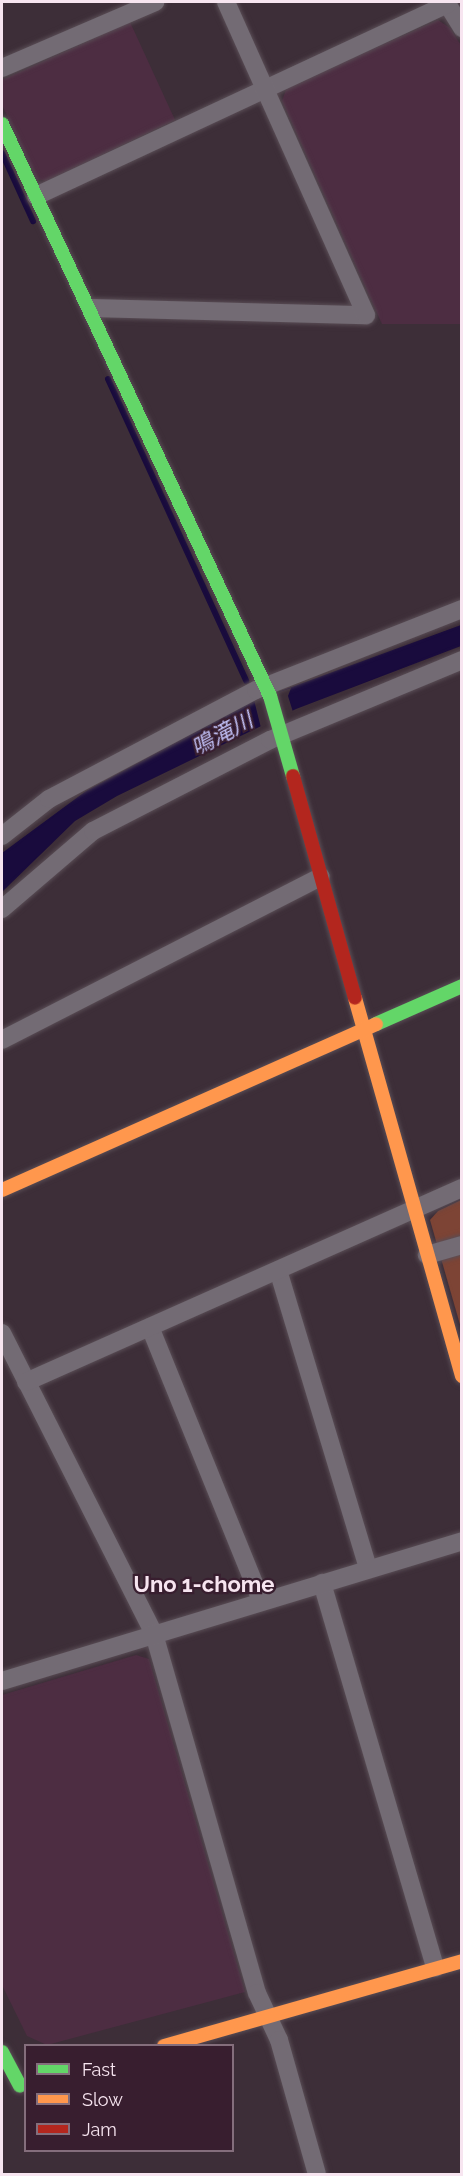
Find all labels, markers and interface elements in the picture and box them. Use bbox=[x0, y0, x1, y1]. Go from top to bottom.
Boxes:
water label: 鳴滝川 bbox=[187, 707, 257, 761]
district label: Uno 1-chome bbox=[134, 1572, 274, 1598]
legend bbox=[24, 2044, 234, 2152]
text: Fast bbox=[82, 2059, 116, 2080]
text: Slow bbox=[82, 2089, 123, 2110]
text: Jam bbox=[82, 2119, 117, 2140]

